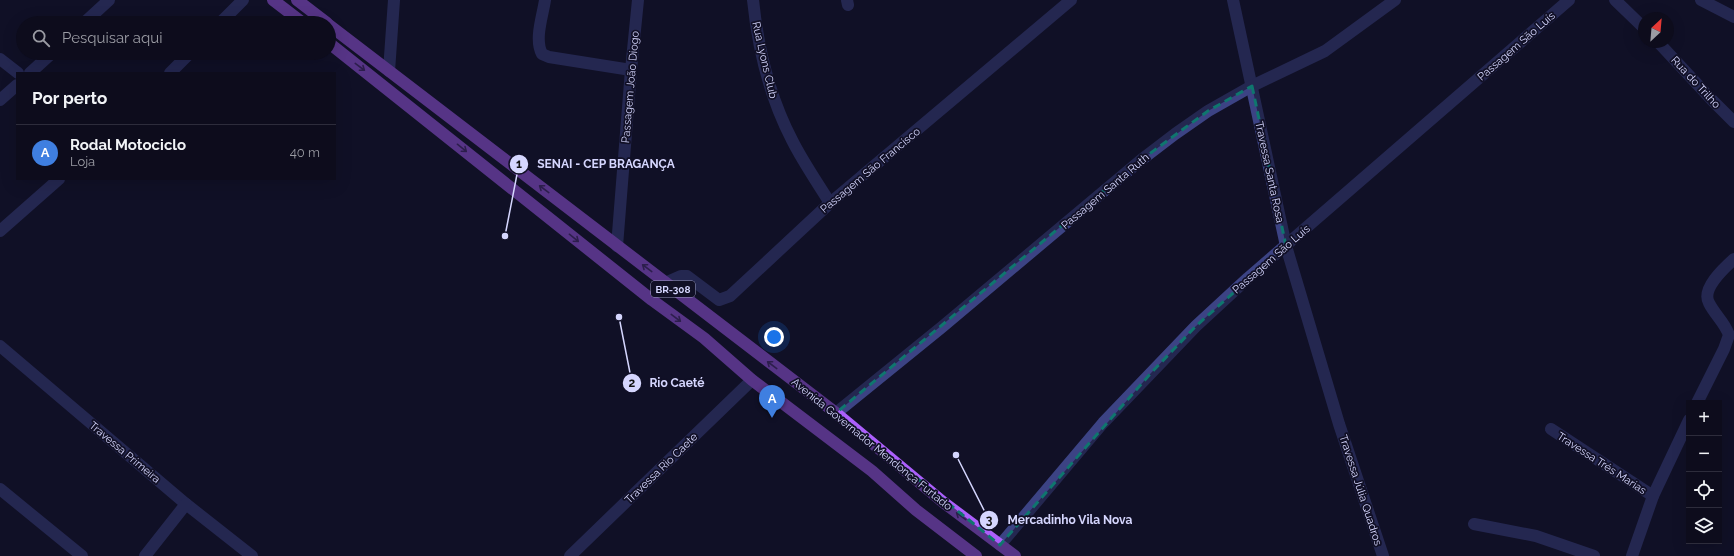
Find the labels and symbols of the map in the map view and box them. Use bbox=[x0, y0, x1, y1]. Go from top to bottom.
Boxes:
street label: Passagem São Luís bbox=[1475, 9, 1558, 84]
north arrow bbox=[1638, 12, 1674, 48]
street label: Rua Lyons Club bbox=[749, 20, 780, 100]
street label: Passagem João Diogo bbox=[619, 30, 642, 144]
street label: Rua do Trilho bbox=[1668, 54, 1723, 111]
one-way arrow bbox=[354, 63, 365, 71]
street label: Travessa Santa Rosa bbox=[1252, 120, 1287, 224]
street label: Passagem São Francisco bbox=[818, 125, 923, 216]
one-way arrow bbox=[456, 143, 467, 152]
street label: Passagem Santa Ruth bbox=[1059, 151, 1152, 232]
callout: SENAI - CEP BRAGANÇA bbox=[509, 152, 683, 176]
text: 1 bbox=[516, 157, 522, 171]
text: SENAI - CEP BRAGANÇA bbox=[537, 157, 676, 171]
one-way arrow bbox=[538, 185, 549, 194]
street label: Passagem São Luís bbox=[1230, 222, 1313, 297]
one-way arrow bbox=[569, 233, 580, 242]
one-way arrow bbox=[641, 264, 652, 273]
road number: BR-308 bbox=[651, 281, 695, 297]
one-way arrow bbox=[671, 314, 682, 322]
your location bbox=[764, 327, 784, 347]
one-way arrow bbox=[767, 360, 778, 369]
callout: Rio Caeté bbox=[622, 371, 713, 395]
text: 2 bbox=[629, 376, 636, 390]
text: Rio Caeté bbox=[649, 376, 705, 390]
street label: Avenida Governador Mendonça Furtado bbox=[789, 376, 955, 514]
pin: A bbox=[759, 385, 785, 418]
street label: Travessa Primeira bbox=[86, 419, 163, 486]
street label: Travessa Rio Caete bbox=[622, 430, 701, 506]
street label: Travessa Trés Marias bbox=[1555, 430, 1649, 497]
street label: Travessa Júlia Quadros bbox=[1336, 433, 1385, 547]
callout: Mercadinho Vila Nova bbox=[979, 508, 1140, 532]
one-way arrow bbox=[956, 512, 967, 520]
text: 3 bbox=[986, 513, 993, 527]
text: Mercadinho Vila Nova bbox=[1008, 513, 1133, 527]

